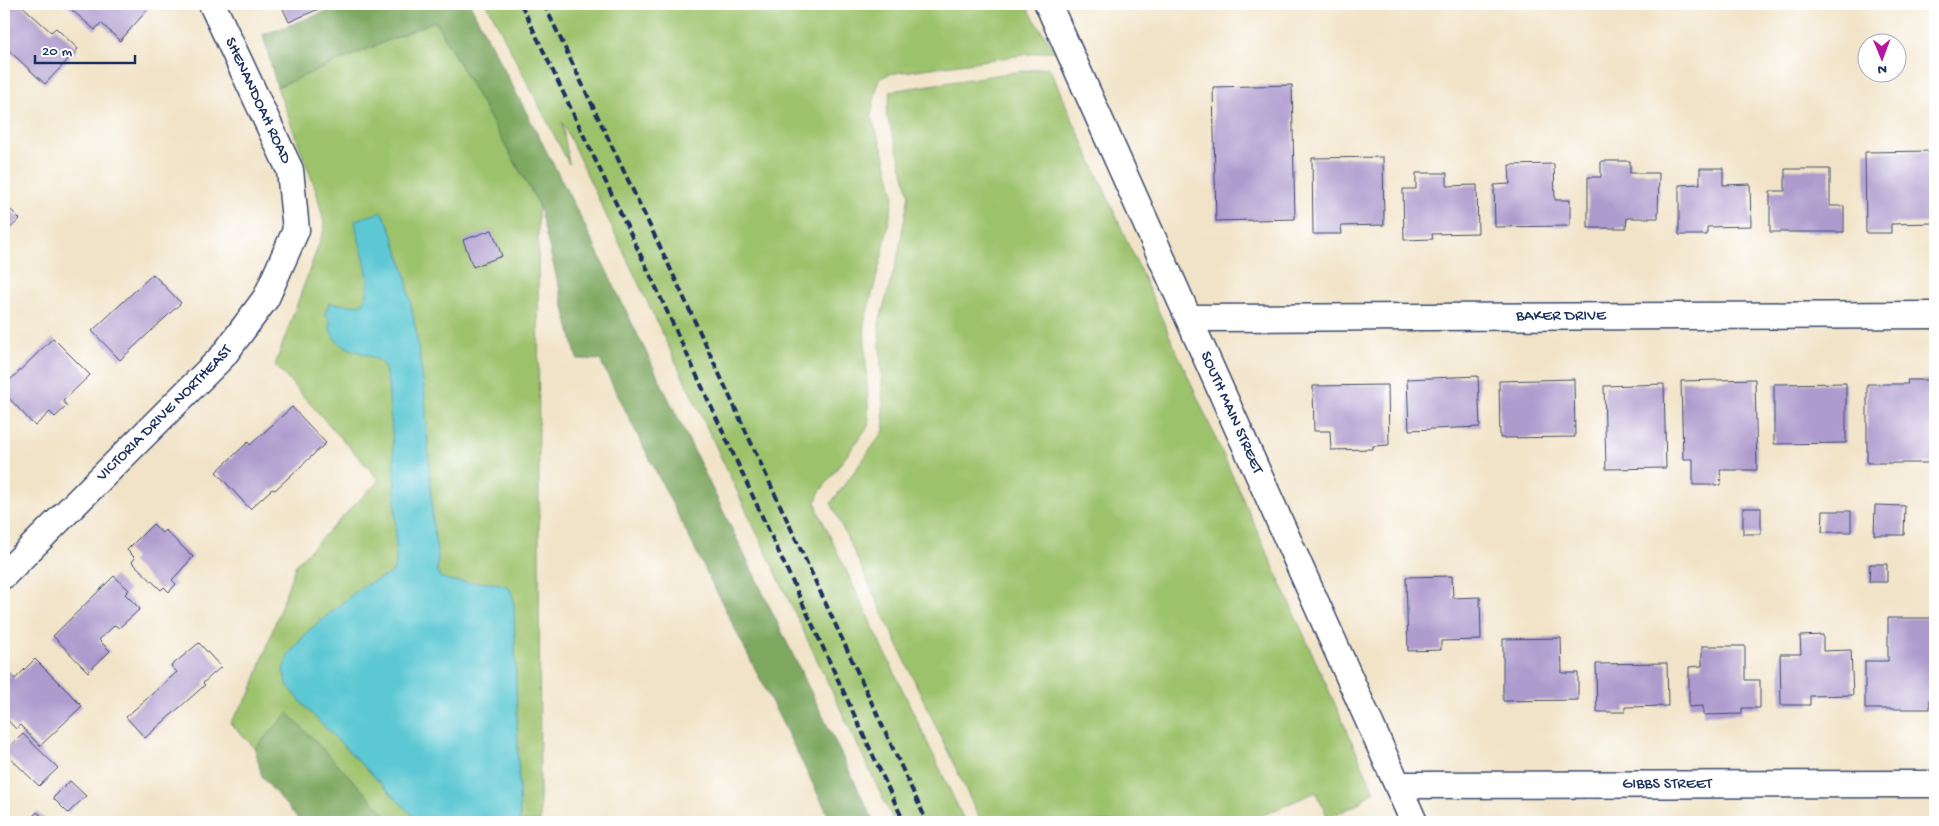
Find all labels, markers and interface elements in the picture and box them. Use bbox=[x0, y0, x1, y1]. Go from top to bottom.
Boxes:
scale bar bbox=[35, 32, 135, 64]
north arrow bbox=[1856, 32, 1906, 82]
street label: SHENANDOAH ROAD bbox=[219, 35, 295, 168]
text: 20 m bbox=[42, 43, 72, 61]
text: N bbox=[1877, 60, 1887, 77]
street label: BAKER DRIVE bbox=[1515, 307, 1607, 326]
street label: VICTORIA DRIVE NORTHEAST bbox=[92, 341, 237, 487]
street label: SOUTH MAIN STREET bbox=[1195, 349, 1267, 478]
street label: GIBBS STREET bbox=[1622, 775, 1713, 794]

